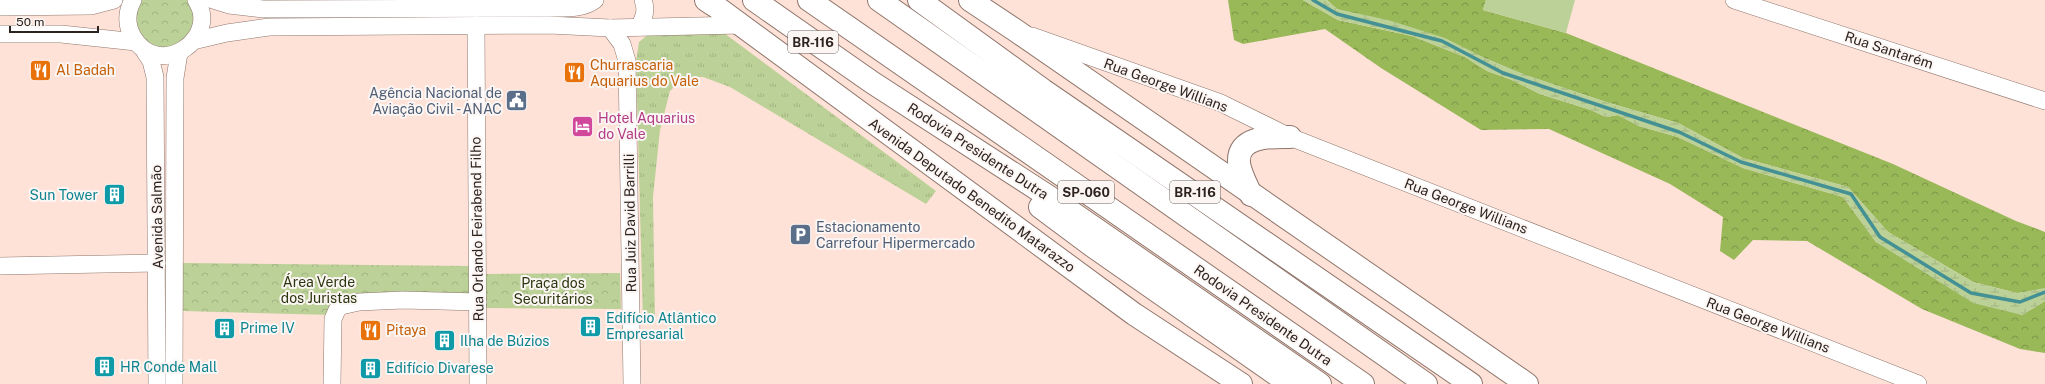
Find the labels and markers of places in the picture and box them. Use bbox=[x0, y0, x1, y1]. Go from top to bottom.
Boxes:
restaurant icon: Al Badah bbox=[28, 57, 54, 83]
place label: Churrascaria Aquarius do Vale bbox=[590, 57, 699, 89]
restaurant icon: Churrascaria Aquarius do Vale bbox=[562, 60, 588, 86]
place label: Al Badah bbox=[56, 62, 115, 78]
place label: Agência Nacional de Aviação Civil - ANAC bbox=[369, 85, 502, 117]
public building icon: Agência Nacional de Aviação Civil - ANAC bbox=[504, 88, 530, 114]
place label: Hotel Aquarius do Vale bbox=[598, 110, 695, 142]
hotel icon: Hotel Aquarius do Vale bbox=[569, 113, 595, 139]
building icon: Sun Tower bbox=[101, 182, 127, 208]
place label: Sun Tower bbox=[30, 187, 98, 203]
place label: Estacionamento Carrefour Hipermercado bbox=[816, 219, 975, 251]
parking icon: Estacionamento Carrefour Hipermercado bbox=[788, 222, 814, 248]
place label: Edifício Atlântico Empresarial bbox=[606, 310, 716, 342]
building icon: Edifício Atlântico Empresarial bbox=[578, 313, 604, 339]
building icon: Prime IV bbox=[211, 315, 237, 341]
restaurant icon: Pitaya bbox=[357, 317, 383, 343]
place label: Prime IV bbox=[240, 320, 295, 336]
place label: Pitaya bbox=[386, 322, 426, 338]
building icon: Ilha de Búzios bbox=[432, 328, 458, 354]
place label: Ilha de Búzios bbox=[460, 333, 549, 349]
building icon: HR Conde Mall bbox=[92, 354, 118, 380]
building icon: Edifício Divarese bbox=[358, 355, 384, 381]
place label: HR Conde Mall bbox=[120, 359, 217, 375]
place label: Edifício Divarese bbox=[386, 360, 494, 376]

